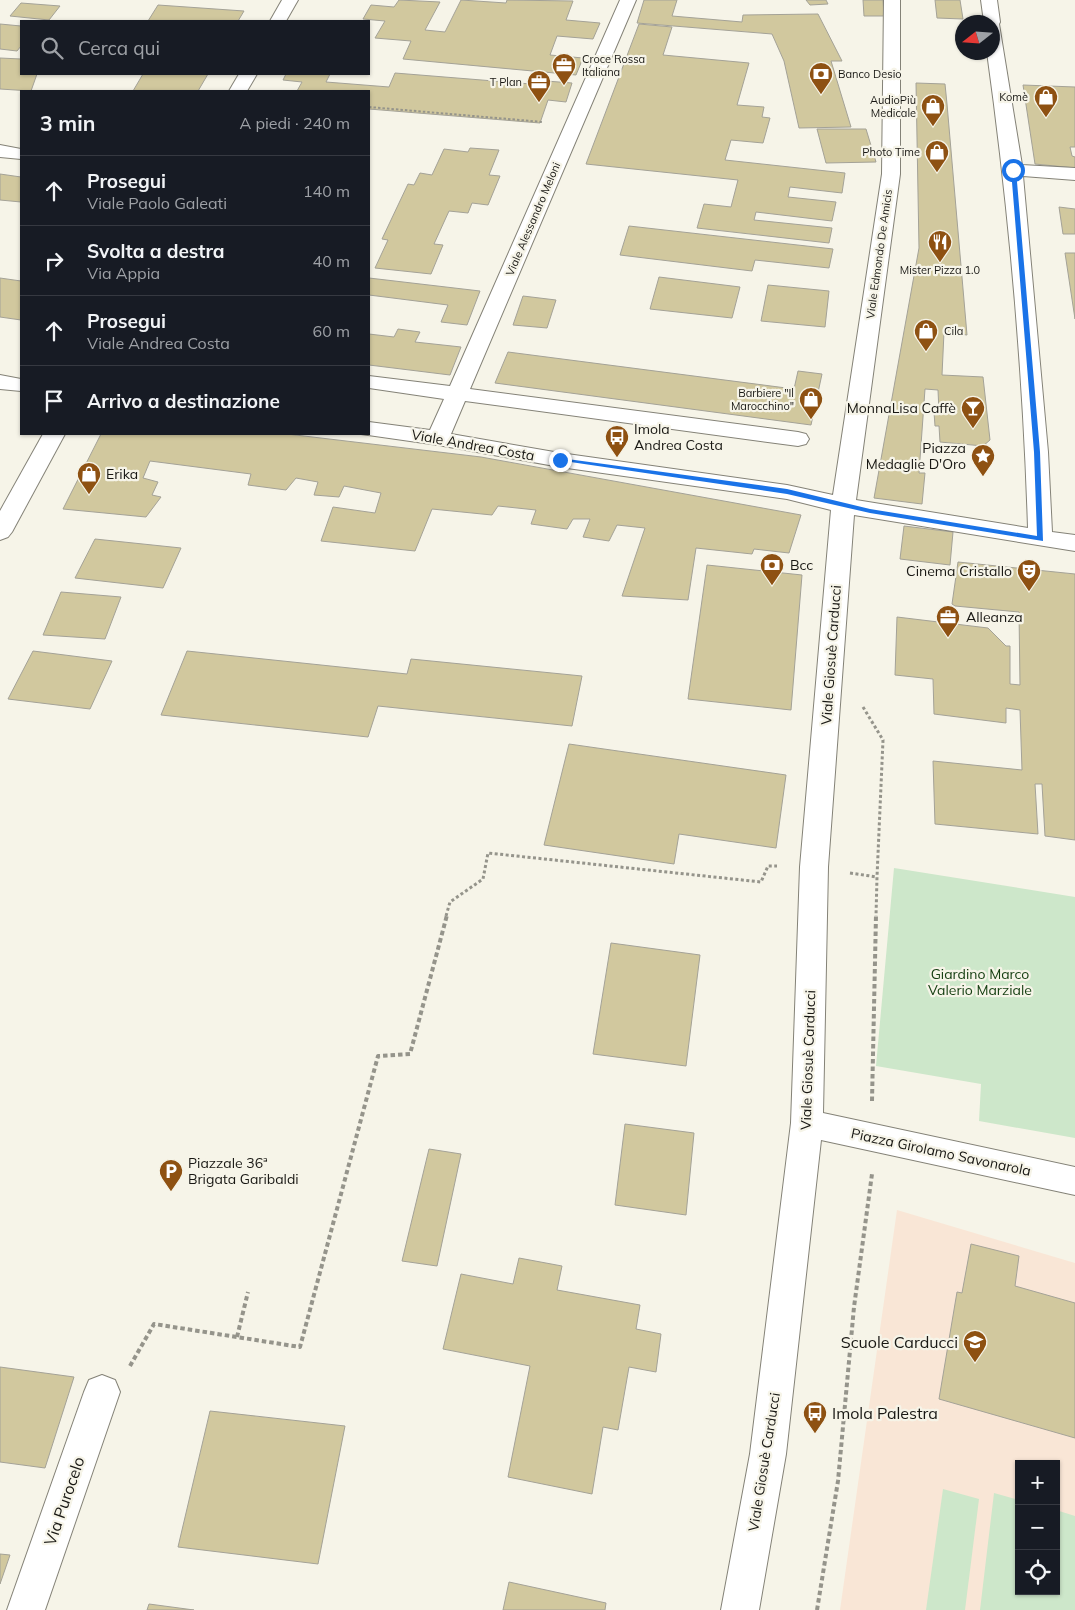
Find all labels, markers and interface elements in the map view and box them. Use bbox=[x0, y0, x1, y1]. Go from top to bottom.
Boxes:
north arrow bbox=[955, 15, 1000, 60]
search box bbox=[20, 20, 370, 75]
icon: search bbox=[38, 34, 66, 62]
text: Cerca qui bbox=[78, 36, 160, 60]
office icon: Croce Rossa Italiana bbox=[551, 52, 577, 86]
place label: Croce Rossa Italiana bbox=[582, 52, 645, 79]
bank icon: Banco Desio bbox=[808, 61, 834, 95]
place label: Banco Desio bbox=[838, 67, 902, 81]
office icon: T Plan bbox=[526, 69, 552, 103]
place label: T Plan bbox=[490, 75, 522, 89]
shop icon: Komè bbox=[1033, 84, 1059, 118]
place label: Komè bbox=[999, 90, 1028, 104]
place label: AudioPiù Medicale bbox=[870, 93, 916, 120]
shop icon: AudioPiù Medicale bbox=[920, 93, 946, 127]
text: 3 min bbox=[40, 110, 95, 136]
text: A piedi · 240 m bbox=[239, 113, 350, 133]
shop icon: Photo Time bbox=[924, 139, 950, 173]
place label: Photo Time bbox=[862, 145, 920, 159]
route start bbox=[1002, 159, 1025, 182]
street label: Viale Alessandro Meloni bbox=[503, 160, 563, 278]
text: Prosegui bbox=[87, 169, 166, 193]
icon: ahead bbox=[40, 177, 68, 205]
text: 140 m bbox=[303, 181, 350, 201]
street label: Viale Edmondo De Amicis bbox=[863, 188, 895, 320]
text: Viale Paolo Galeati bbox=[87, 193, 227, 213]
restaurant icon: Mister Pizza 1.0 bbox=[927, 229, 953, 263]
text: Svolta a destra bbox=[87, 239, 225, 263]
icon: right bbox=[40, 247, 68, 275]
text: 40 m bbox=[313, 251, 350, 271]
text: Via Appia bbox=[87, 263, 160, 283]
place label: Mister Pizza 1.0 bbox=[900, 263, 981, 277]
text: Prosegui bbox=[87, 309, 166, 333]
icon: ahead bbox=[40, 317, 68, 345]
shop icon: Cila bbox=[913, 318, 939, 352]
text: 60 m bbox=[313, 321, 350, 341]
place label: Cila bbox=[944, 324, 963, 338]
text: Viale Andrea Costa bbox=[87, 333, 230, 353]
place label: Barbiere "Il Marocchino" bbox=[731, 386, 794, 413]
shop icon: Barbiere "Il Marocchino" bbox=[798, 386, 824, 420]
icon: arrive bbox=[40, 387, 68, 415]
text: Arrivo a destinazione bbox=[87, 389, 280, 413]
bar icon: MonnaLisa Caffè bbox=[960, 395, 986, 429]
place label: MonnaLisa Caffè bbox=[847, 399, 956, 417]
place label: Imola Andrea Costa bbox=[634, 420, 723, 454]
bus stop icon: Imola Andrea Costa bbox=[604, 424, 630, 458]
street label: Viale Andrea Costa bbox=[410, 425, 536, 465]
place label: Piazza Medaglie D'Oro bbox=[866, 439, 966, 473]
place icon: Piazza Medaglie D'Oro bbox=[970, 443, 996, 477]
route end bbox=[549, 449, 572, 472]
shop icon: Erika bbox=[76, 461, 102, 495]
place label: Erika bbox=[106, 465, 138, 483]
bank icon: Bcc bbox=[759, 552, 785, 586]
place label: Bcc bbox=[790, 556, 813, 574]
theatre icon: Cinema Cristallo bbox=[1016, 558, 1042, 592]
place label: Cinema Cristallo bbox=[906, 562, 1012, 580]
street label: Viale Giosuè Carducci bbox=[817, 584, 845, 726]
office icon: Alleanza bbox=[935, 604, 961, 638]
place label: Alleanza bbox=[966, 608, 1023, 626]
park label: Giardino Marco Valerio Marziale bbox=[928, 965, 1032, 999]
street label: Viale Giosuè Carducci bbox=[797, 990, 819, 1130]
street label: Piazza Girolamo Savonarola bbox=[849, 1124, 1033, 1180]
place label: Piazzale 36ª Brigata Garibaldi bbox=[188, 1154, 299, 1188]
parking icon: Piazzale 36ª Brigata Garibaldi bbox=[158, 1158, 184, 1192]
school or university icon: Scuole Carducci bbox=[962, 1329, 988, 1363]
place label: Scuole Carducci bbox=[841, 1332, 958, 1352]
street label: Viale Giosuè Carducci bbox=[744, 1391, 784, 1533]
bus stop icon: Imola Palestra bbox=[802, 1400, 828, 1434]
place label: Imola Palestra bbox=[832, 1403, 938, 1423]
street label: Via Purocelo bbox=[39, 1454, 89, 1548]
map controls bbox=[1015, 1460, 1060, 1595]
button: + bbox=[1015, 1460, 1060, 1505]
button: − bbox=[1015, 1505, 1060, 1550]
button: locate bbox=[1015, 1550, 1060, 1595]

